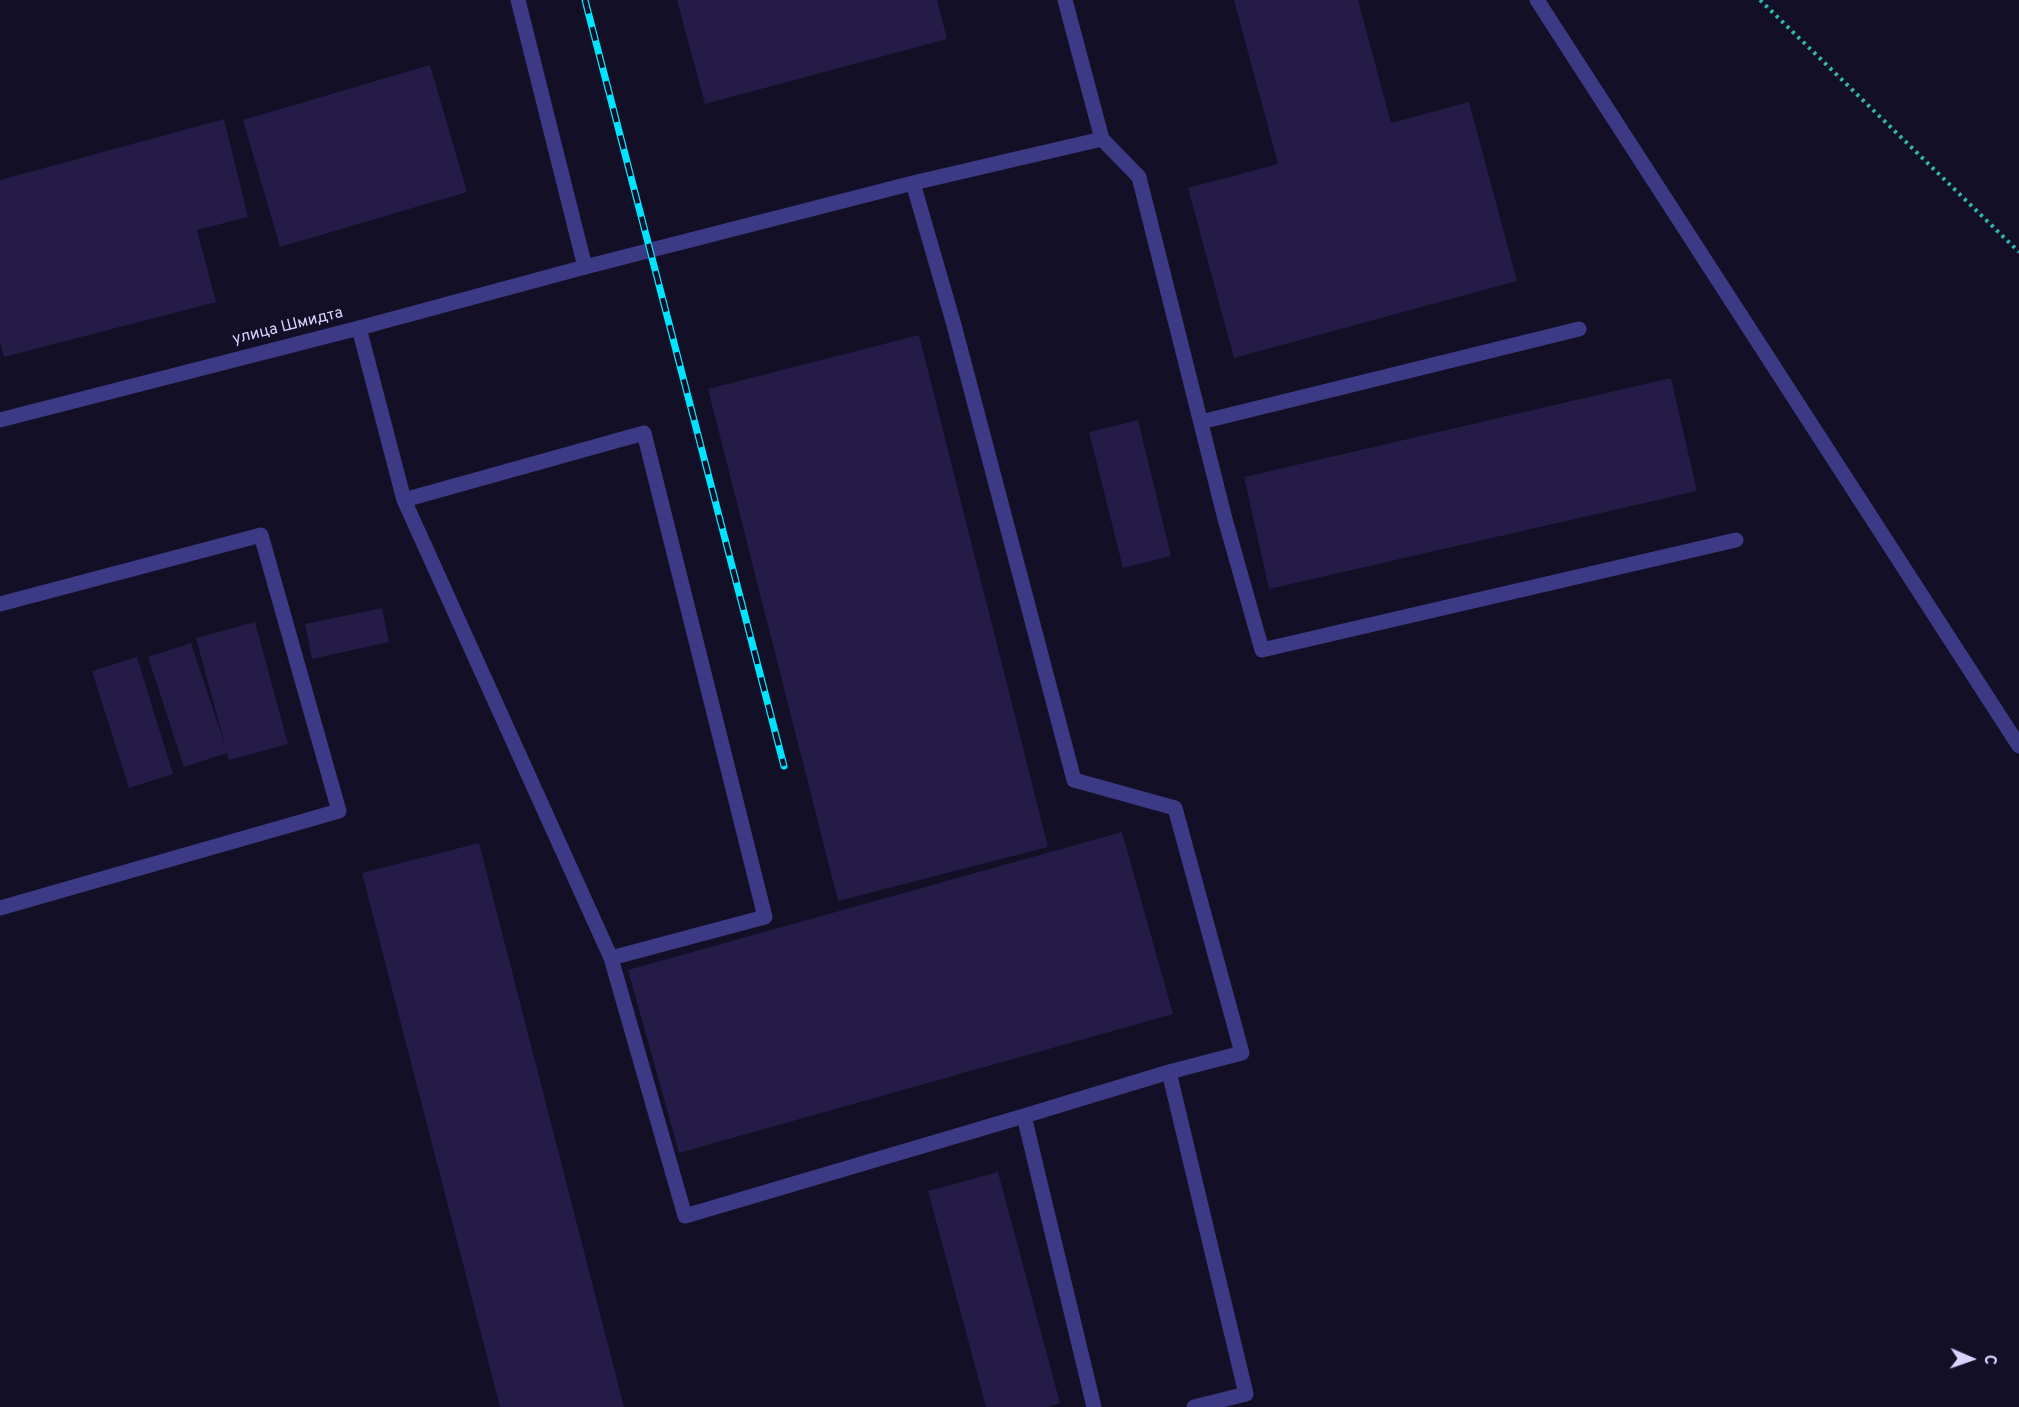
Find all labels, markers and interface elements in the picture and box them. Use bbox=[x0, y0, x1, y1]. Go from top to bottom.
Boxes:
street label: улица Шмидта bbox=[231, 304, 345, 350]
north arrow bbox=[1941, 1329, 2001, 1389]
text: С bbox=[1979, 1354, 1999, 1365]

